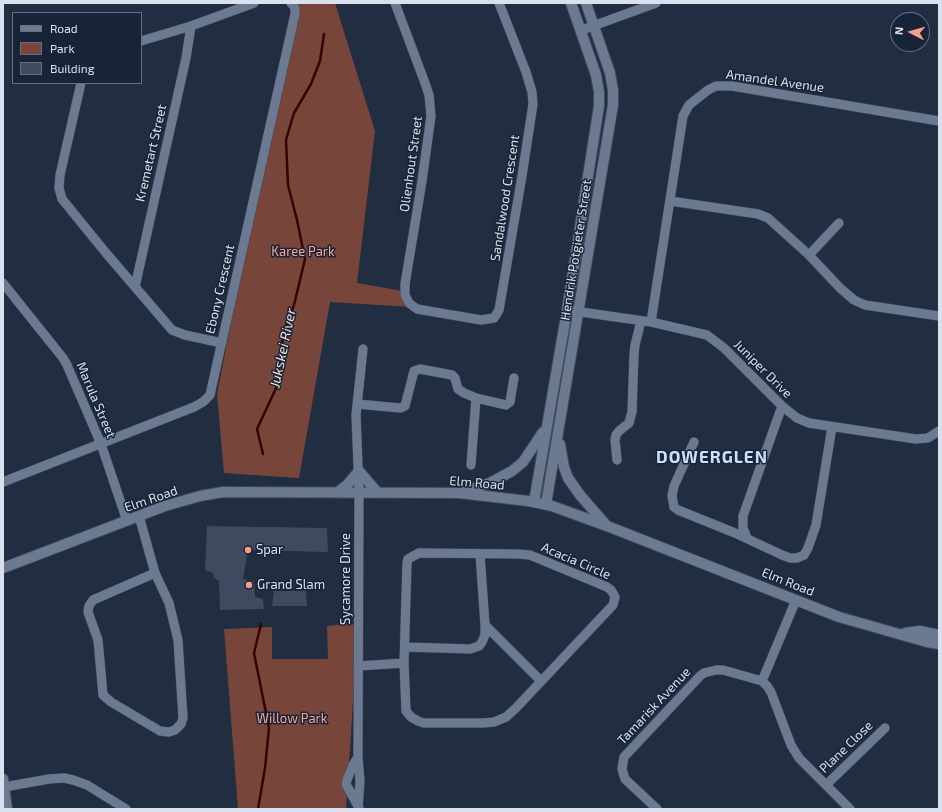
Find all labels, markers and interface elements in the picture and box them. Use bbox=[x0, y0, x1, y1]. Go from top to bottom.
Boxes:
legend bbox=[12, 12, 142, 84]
north arrow bbox=[890, 12, 930, 52]
text: Road bbox=[50, 21, 78, 35]
text: N bbox=[892, 26, 905, 35]
text: Park bbox=[50, 41, 75, 55]
text: Building bbox=[50, 61, 94, 75]
street label: Amandel Avenue bbox=[725, 66, 825, 96]
street label: Kremetart Street bbox=[132, 103, 170, 203]
street label: Olienhout Street bbox=[397, 115, 425, 213]
street label: Sandalwood Crescent bbox=[487, 134, 523, 262]
street label: Hendrik Potgieter Street bbox=[557, 179, 595, 321]
street label: Ebony Crescent bbox=[202, 243, 238, 335]
park label: Karee Park bbox=[271, 244, 335, 260]
water label: Jukskei River bbox=[266, 307, 300, 389]
street label: Juniper Drive bbox=[731, 337, 795, 401]
street label: Marula Street bbox=[73, 360, 119, 440]
district label: DOWERGLEN bbox=[656, 447, 768, 467]
street label: Elm Road bbox=[449, 473, 505, 493]
street label: Elm Road bbox=[122, 483, 180, 515]
street label: Sycamore Drive bbox=[338, 533, 354, 625]
street label: Acacia Circle bbox=[539, 539, 613, 583]
place label: Spar bbox=[256, 542, 283, 558]
marker: Spar bbox=[243, 545, 253, 555]
street label: Elm Road bbox=[759, 564, 817, 600]
place label: Grand Slam bbox=[257, 577, 325, 593]
marker: Grand Slam bbox=[244, 580, 254, 590]
street label: Tamarisk Avenue bbox=[614, 664, 694, 748]
park label: Willow Park bbox=[257, 711, 327, 727]
street label: Plane Close bbox=[816, 718, 876, 776]

